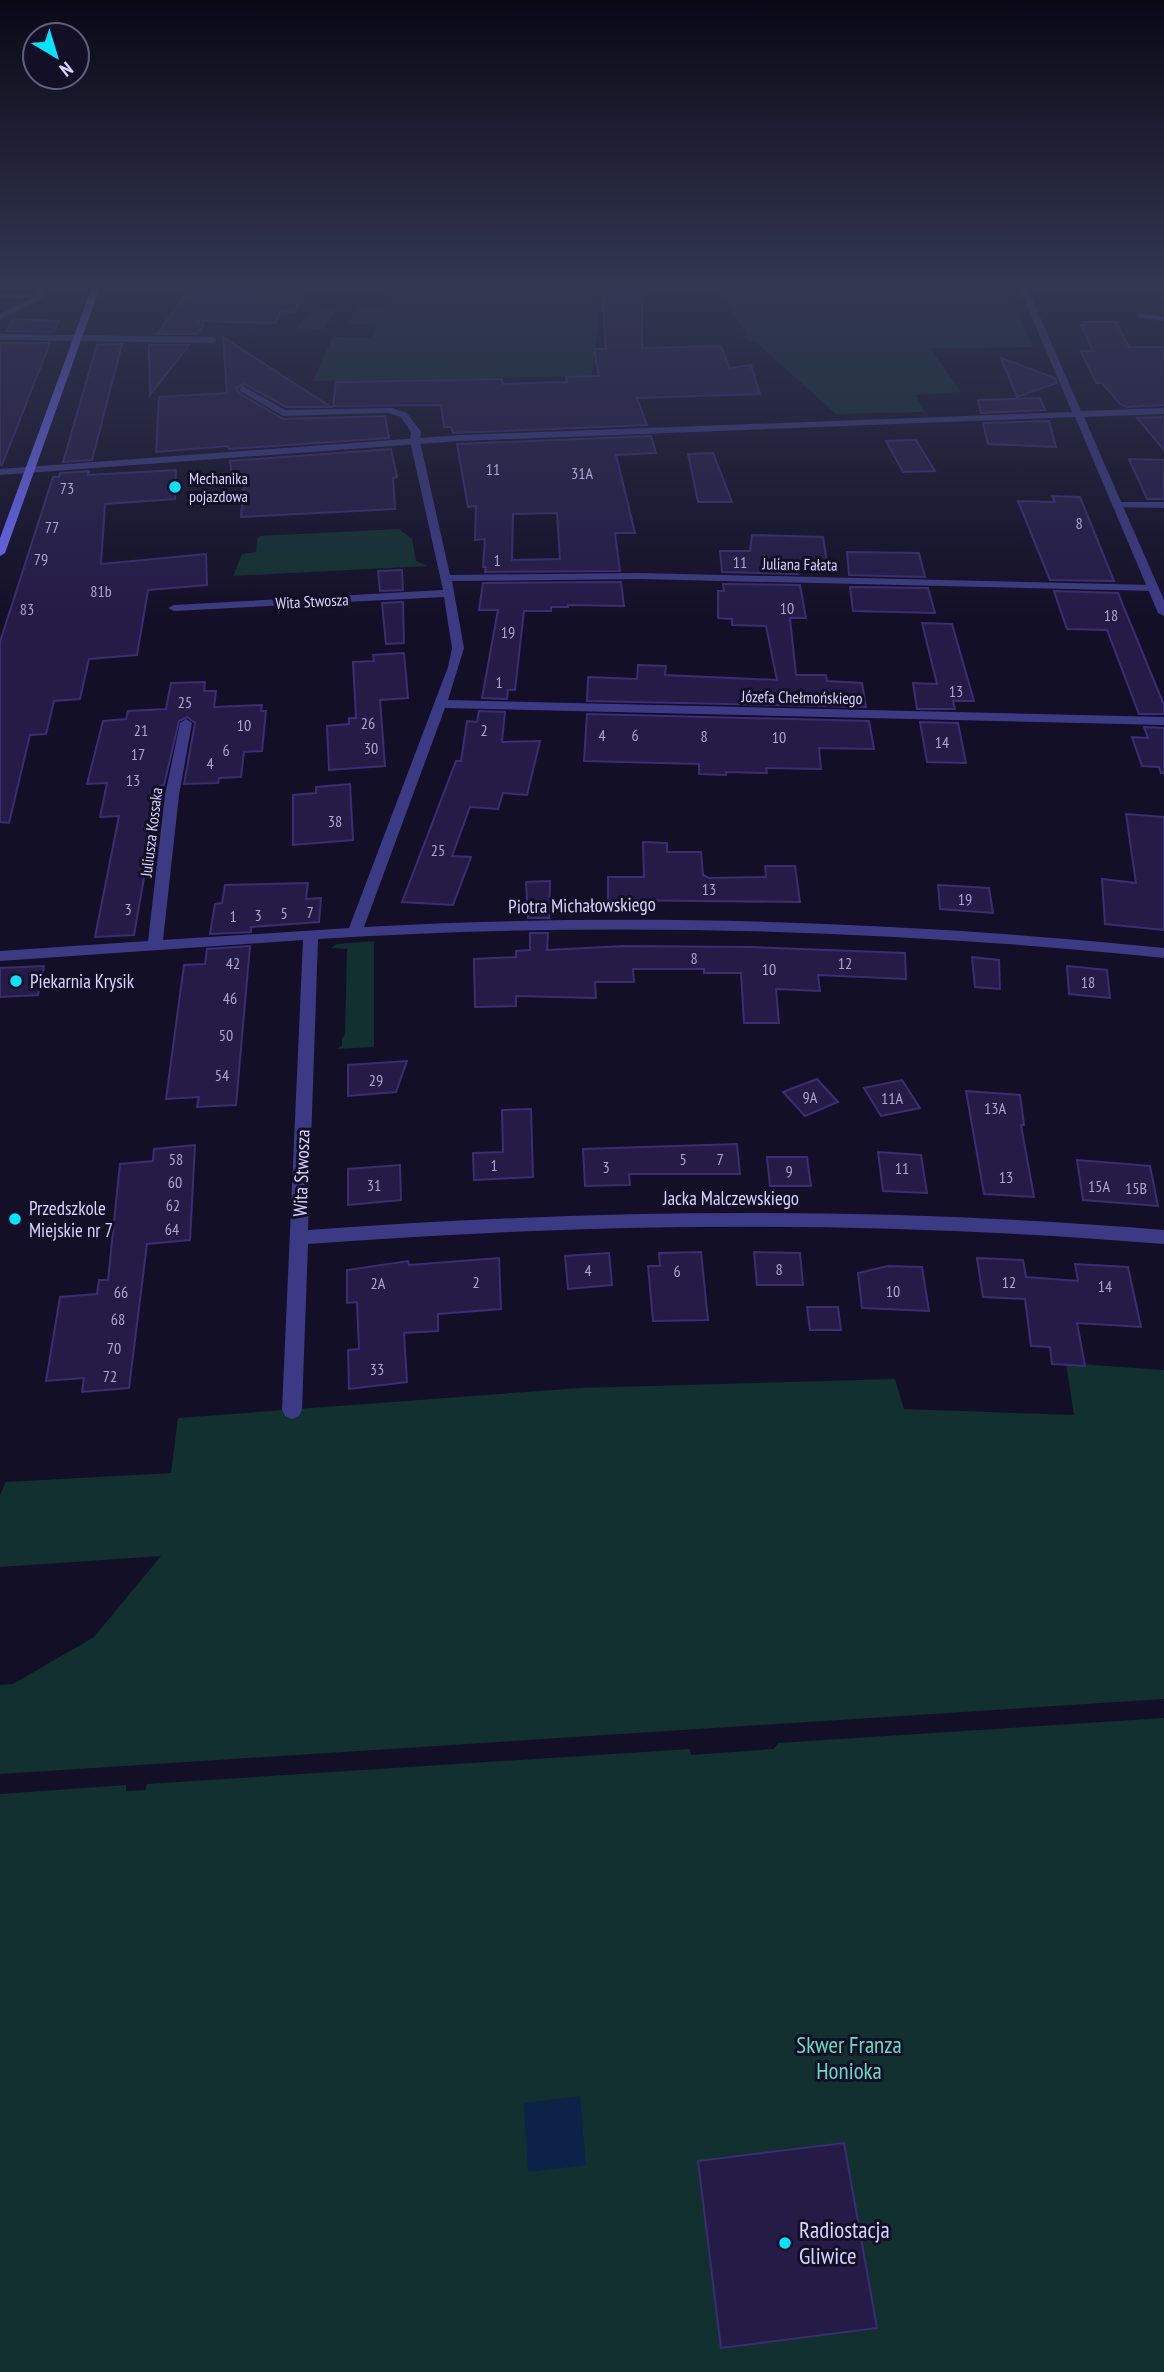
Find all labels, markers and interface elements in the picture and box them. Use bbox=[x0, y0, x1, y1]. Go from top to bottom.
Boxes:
north arrow bbox=[21, 21, 91, 91]
text: N bbox=[55, 57, 78, 82]
house number: 11 bbox=[486, 459, 500, 479]
house number: 31A bbox=[571, 463, 593, 483]
place label: Mechanika pojazdowa bbox=[189, 468, 248, 506]
house number: 73 bbox=[60, 478, 74, 498]
marker: Mechanika pojazdowa bbox=[167, 479, 183, 495]
house number: 8 bbox=[1075, 513, 1083, 533]
house number: 77 bbox=[45, 517, 59, 537]
house number: 79 bbox=[34, 549, 48, 569]
house number: 1 bbox=[493, 550, 501, 570]
house number: 11 bbox=[733, 552, 747, 572]
street label: Juliana Fałata bbox=[761, 553, 838, 575]
house number: 81b bbox=[90, 581, 112, 601]
street label: Wita Stwosza bbox=[275, 589, 349, 613]
house number: 10 bbox=[780, 598, 794, 618]
house number: 83 bbox=[20, 599, 34, 619]
house number: 18 bbox=[1104, 605, 1118, 625]
house number: 19 bbox=[501, 622, 515, 642]
house number: 1 bbox=[495, 672, 503, 692]
house number: 13 bbox=[949, 681, 963, 701]
street label: Józefa Chełmońskiego bbox=[740, 686, 863, 708]
house number: 25 bbox=[178, 692, 192, 712]
house number: 26 bbox=[361, 713, 375, 733]
house number: 10 bbox=[237, 715, 251, 735]
house number: 21 bbox=[134, 720, 148, 740]
house number: 2 bbox=[480, 720, 488, 740]
house number: 4 bbox=[598, 725, 606, 745]
house number: 6 bbox=[631, 725, 639, 745]
house number: 8 bbox=[700, 726, 708, 746]
house number: 10 bbox=[772, 727, 786, 747]
house number: 14 bbox=[935, 732, 949, 752]
house number: 30 bbox=[364, 738, 378, 758]
house number: 6 bbox=[222, 740, 230, 760]
house number: 17 bbox=[131, 744, 145, 764]
house number: 4 bbox=[206, 753, 214, 773]
house number: 13 bbox=[126, 770, 140, 790]
street label: Juliusza Kossaka bbox=[135, 786, 166, 879]
house number: 38 bbox=[328, 811, 342, 831]
house number: 25 bbox=[431, 840, 445, 860]
house number: 13 bbox=[702, 879, 716, 899]
house number: 19 bbox=[958, 889, 972, 909]
street label: Piotra Michałowskiego bbox=[508, 892, 656, 918]
house number: 3 bbox=[124, 899, 132, 919]
house number: 7 bbox=[306, 902, 314, 922]
house number: 5 bbox=[280, 903, 288, 923]
house number: 3 bbox=[254, 905, 262, 925]
house number: 1 bbox=[229, 906, 237, 926]
house number: 8 bbox=[690, 948, 698, 968]
house number: 42 bbox=[226, 953, 240, 973]
house number: 12 bbox=[838, 953, 852, 973]
house number: 10 bbox=[762, 959, 776, 979]
place label: Piekarnia Krysik bbox=[30, 969, 135, 993]
house number: 18 bbox=[1081, 972, 1095, 992]
marker: Piekarnia Krysik bbox=[8, 973, 24, 989]
house number: 46 bbox=[223, 988, 237, 1008]
house number: 50 bbox=[219, 1025, 233, 1045]
house number: 54 bbox=[215, 1065, 229, 1085]
house number: 29 bbox=[369, 1070, 383, 1090]
house number: 9A bbox=[803, 1087, 818, 1107]
house number: 11A bbox=[881, 1088, 903, 1108]
house number: 13A bbox=[984, 1098, 1006, 1118]
street label: Wita Stwosza bbox=[287, 1129, 315, 1217]
house number: 58 bbox=[169, 1149, 183, 1169]
house number: 5 bbox=[679, 1149, 687, 1169]
house number: 7 bbox=[716, 1149, 724, 1169]
house number: 1 bbox=[490, 1155, 498, 1175]
house number: 3 bbox=[602, 1157, 610, 1177]
house number: 11 bbox=[895, 1158, 909, 1178]
house number: 9 bbox=[785, 1161, 793, 1181]
house number: 13 bbox=[999, 1167, 1013, 1187]
house number: 60 bbox=[168, 1172, 182, 1192]
house number: 31 bbox=[367, 1175, 381, 1195]
house number: 15A bbox=[1088, 1176, 1110, 1196]
house number: 15B bbox=[1125, 1178, 1147, 1198]
street label: Jacka Malczewskiego bbox=[662, 1186, 799, 1210]
house number: 62 bbox=[166, 1195, 180, 1215]
place label: Przedszkole Miejskie nr 7 bbox=[29, 1196, 113, 1242]
marker: Przedszkole Miejskie nr 7 bbox=[7, 1211, 23, 1227]
house number: 64 bbox=[165, 1219, 179, 1239]
house number: 8 bbox=[775, 1259, 783, 1279]
house number: 4 bbox=[584, 1260, 592, 1280]
house number: 6 bbox=[673, 1261, 681, 1281]
house number: 2 bbox=[472, 1272, 480, 1292]
house number: 12 bbox=[1002, 1272, 1016, 1292]
house number: 2A bbox=[371, 1273, 386, 1293]
house number: 14 bbox=[1098, 1276, 1112, 1296]
house number: 10 bbox=[886, 1281, 900, 1301]
house number: 66 bbox=[114, 1282, 128, 1302]
house number: 68 bbox=[111, 1309, 125, 1329]
house number: 70 bbox=[107, 1338, 121, 1358]
house number: 33 bbox=[370, 1359, 384, 1379]
house number: 72 bbox=[103, 1366, 117, 1386]
park label: Skwer Franza Honioka bbox=[796, 2030, 902, 2085]
place label: Radiostacja Gliwice bbox=[799, 2215, 890, 2270]
marker: Radiostacja Gliwice bbox=[777, 2235, 793, 2251]

